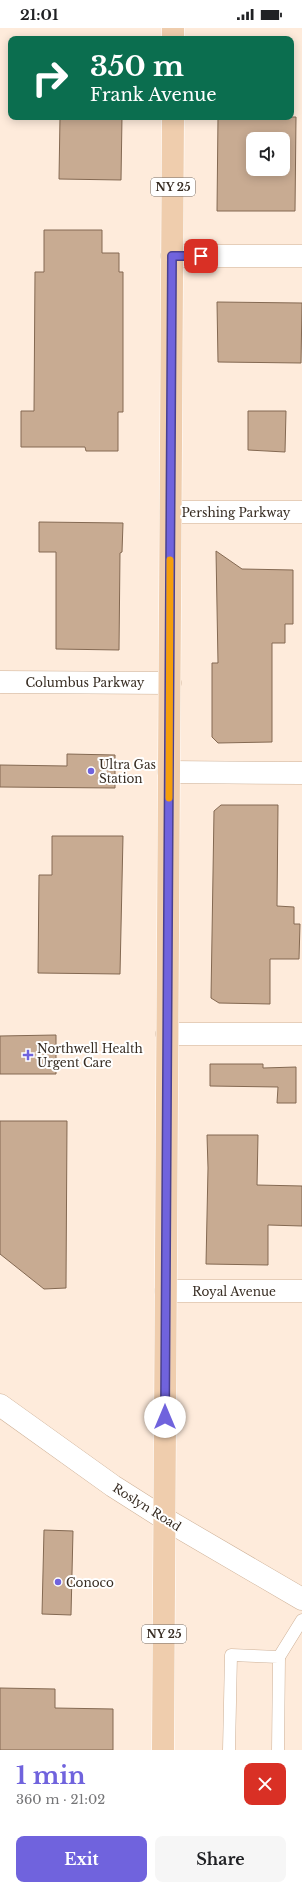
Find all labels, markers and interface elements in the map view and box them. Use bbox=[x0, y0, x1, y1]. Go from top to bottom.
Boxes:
text: 21:01 bbox=[20, 5, 58, 24]
text: 350 m bbox=[90, 49, 184, 84]
icon: right bbox=[24, 52, 76, 104]
text: Frank Avenue bbox=[90, 84, 217, 106]
map controls bbox=[246, 132, 290, 176]
button: sound bbox=[246, 132, 290, 176]
road number: NY 25 bbox=[151, 178, 195, 196]
pin bbox=[184, 239, 218, 273]
icon: arrive bbox=[190, 245, 212, 267]
street label: Pershing Parkway bbox=[181, 505, 291, 520]
street label: Columbus Parkway bbox=[25, 675, 145, 690]
place label: Ultra Gas Station bbox=[99, 757, 156, 786]
marker: Ultra Gas Station bbox=[86, 766, 96, 776]
place label: Northwell Health Urgent Care bbox=[37, 1041, 143, 1070]
marker: Northwell Health Urgent Care bbox=[22, 1049, 34, 1061]
street label: Royal Avenue bbox=[192, 1284, 276, 1299]
position arrow bbox=[144, 1396, 186, 1438]
street label: Roslyn Road bbox=[110, 1480, 184, 1534]
place label: Conoco bbox=[66, 1575, 114, 1590]
marker: Conoco bbox=[53, 1577, 63, 1587]
road number: NY 25 bbox=[142, 1625, 186, 1643]
text: 1 min bbox=[16, 1761, 86, 1790]
button: close bbox=[244, 1763, 286, 1805]
text: 360 m · 21:02 bbox=[16, 1791, 105, 1808]
button: Exit bbox=[16, 1836, 147, 1882]
button: Share bbox=[155, 1836, 286, 1882]

